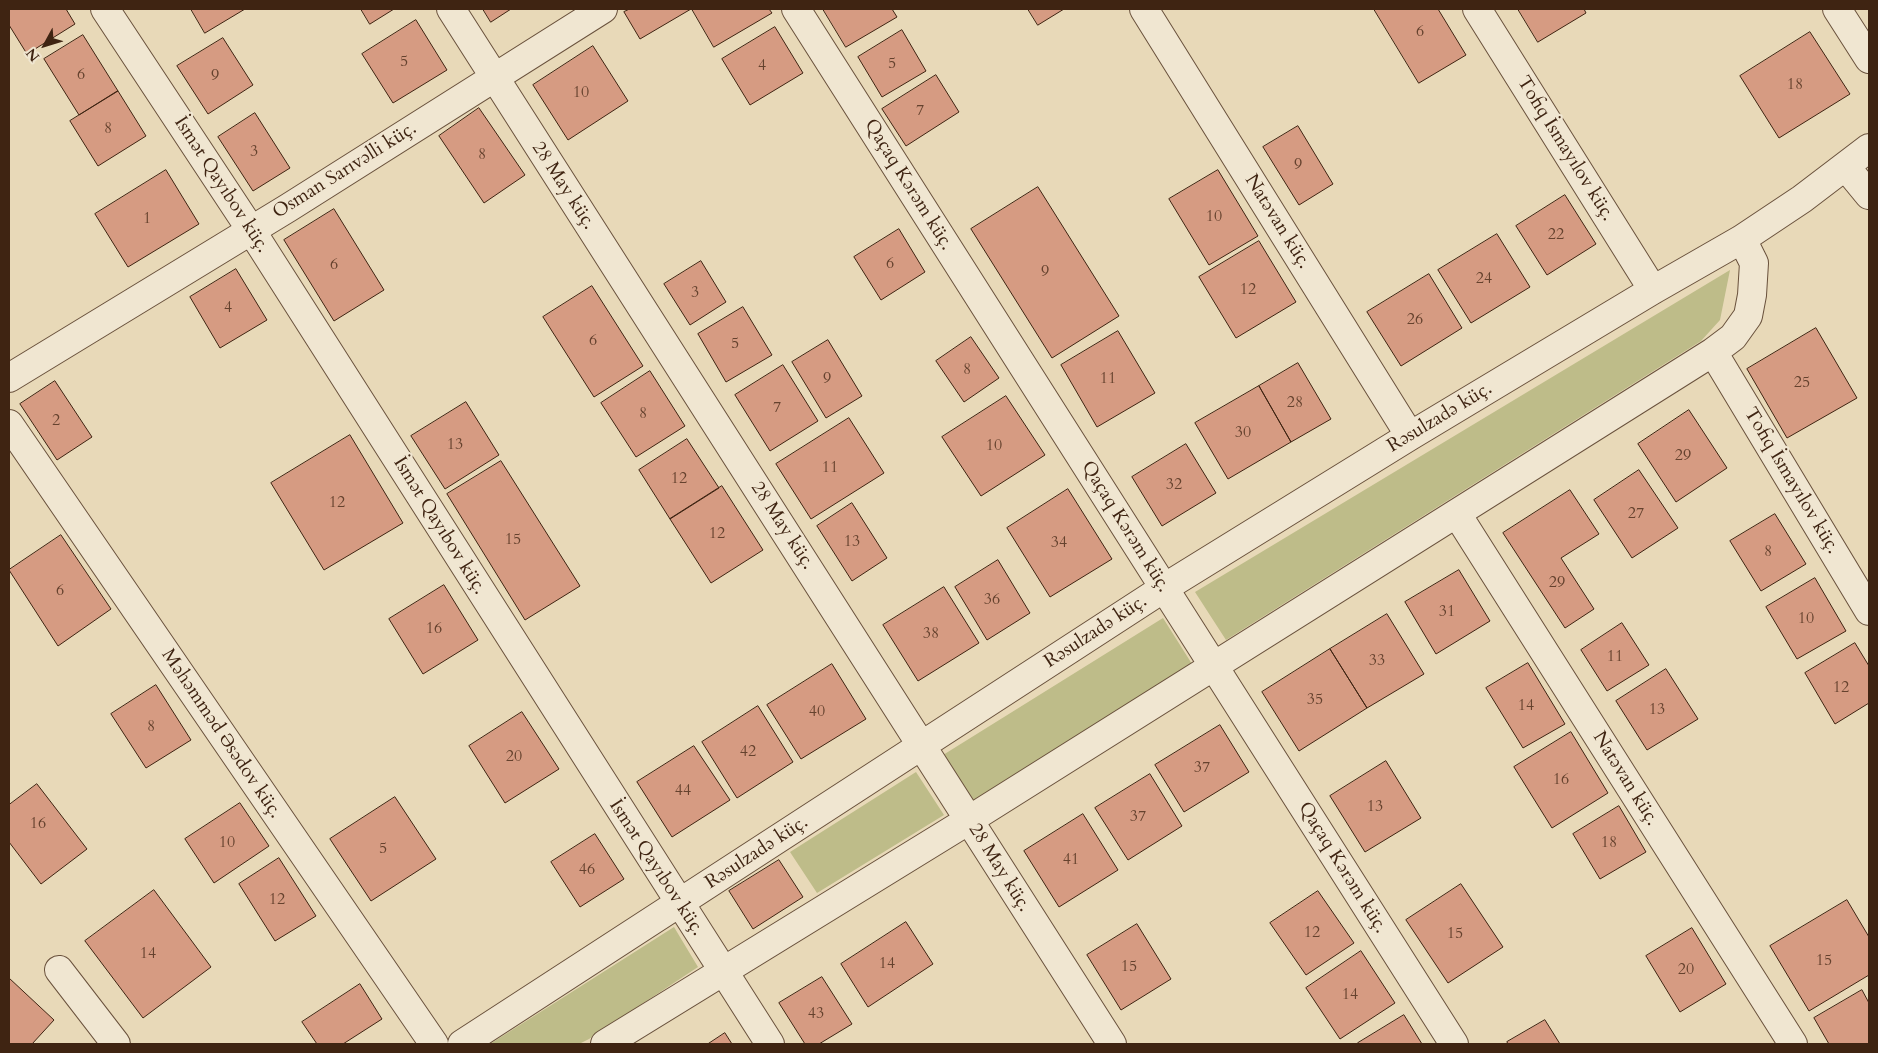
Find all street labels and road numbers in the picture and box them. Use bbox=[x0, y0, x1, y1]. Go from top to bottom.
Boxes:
street label: Tofiq İsmayılov küç. bbox=[1511, 72, 1619, 226]
street label: İsmət Qayıbov küç. bbox=[168, 113, 274, 257]
street label: Qaçaq Kərəm küç. bbox=[859, 115, 957, 255]
street label: Osman Sarıvəlli küç. bbox=[269, 118, 421, 224]
street label: 28 May küç. bbox=[526, 138, 600, 234]
street label: Natəvan küç. bbox=[1239, 171, 1315, 273]
street label: Rəsulzadə küç. bbox=[1384, 378, 1496, 458]
street label: Tofiq İsmayılov küç. bbox=[1738, 404, 1844, 558]
street label: İsmət Qayıbov küç. bbox=[388, 453, 490, 599]
street label: Qaçaq Kərəm küç. bbox=[1076, 457, 1174, 597]
street label: 28 May küç. bbox=[745, 478, 819, 574]
street label: Rəsulzadə küç. bbox=[1040, 590, 1152, 674]
street label: Məhəmməd Əsədov küç. bbox=[156, 645, 286, 823]
street label: Natəvan küç. bbox=[1587, 728, 1663, 830]
street label: İsmət Qayıbov küç. bbox=[603, 796, 709, 940]
street label: Qaçaq Kərəm küç. bbox=[1293, 798, 1391, 938]
street label: Rəsulzadə küç. bbox=[701, 811, 813, 895]
street label: 28 May küç. bbox=[963, 820, 1035, 916]

